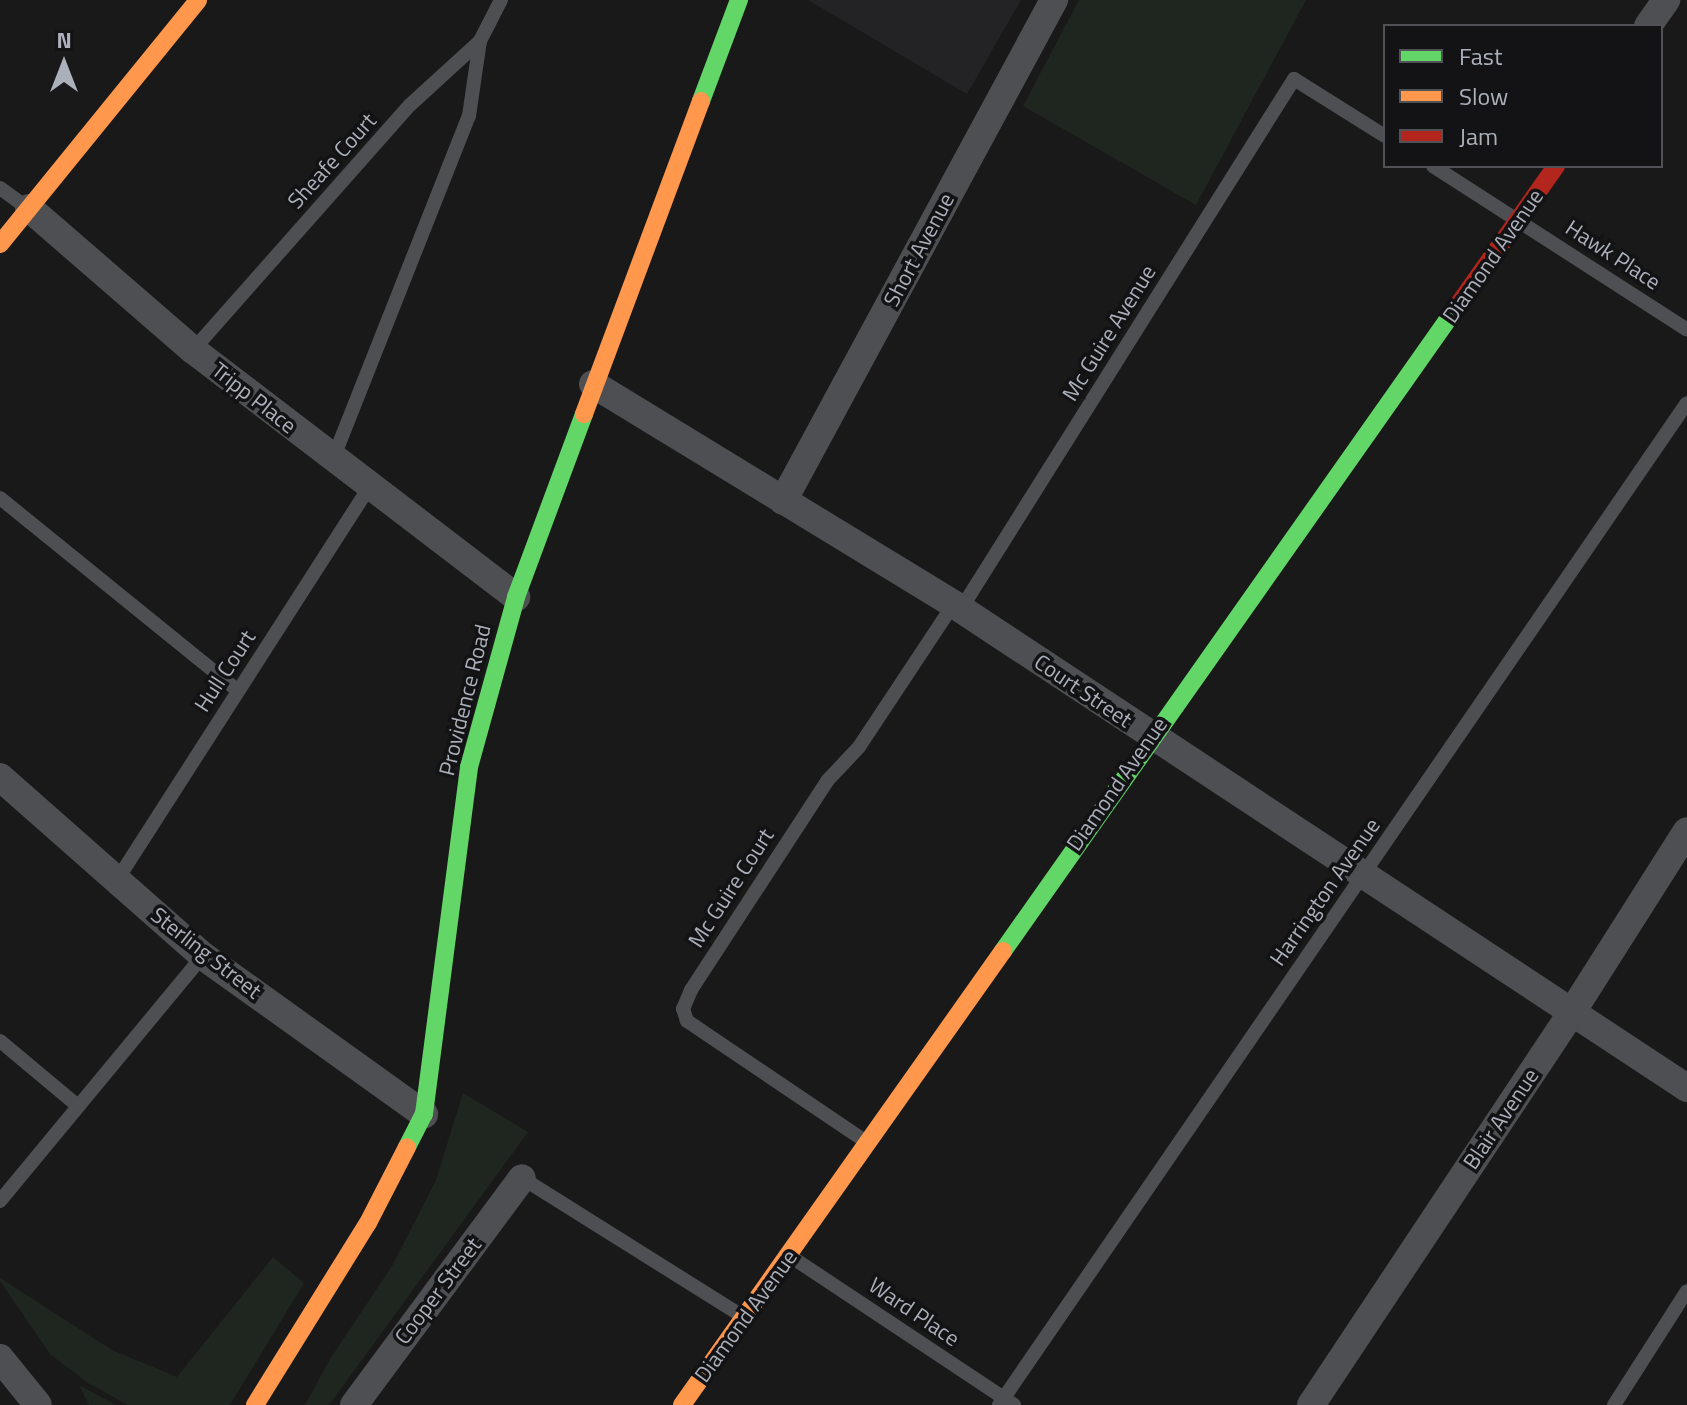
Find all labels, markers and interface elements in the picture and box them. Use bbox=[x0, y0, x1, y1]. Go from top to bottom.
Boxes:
text: N bbox=[56, 23, 72, 57]
north arrow bbox=[24, 24, 104, 104]
legend bbox=[1383, 24, 1663, 168]
text: Fast bbox=[1459, 38, 1502, 74]
text: Slow bbox=[1459, 78, 1508, 114]
street label: Sheafe Court bbox=[282, 108, 382, 214]
text: Jam bbox=[1459, 118, 1498, 154]
street label: Diamond Avenue bbox=[1437, 184, 1549, 328]
street label: Short Avenue bbox=[878, 189, 960, 311]
street label: Hawk Place bbox=[1561, 215, 1665, 295]
street label: Mc Guire Avenue bbox=[1057, 260, 1161, 406]
street label: Tripp Place bbox=[207, 357, 301, 439]
street label: Providence Road bbox=[433, 622, 497, 778]
street label: Hull Court bbox=[189, 625, 261, 717]
street label: Court Street bbox=[1029, 649, 1137, 733]
street label: Diamond Avenue bbox=[1061, 712, 1173, 856]
street label: Harrington Avenue bbox=[1264, 813, 1386, 971]
street label: Mc Guire Court bbox=[683, 824, 779, 952]
street label: Sterling Street bbox=[146, 902, 266, 1004]
street label: Blair Avenue bbox=[1458, 1064, 1544, 1174]
street label: Cooper Street bbox=[389, 1232, 487, 1350]
street label: Diamond Avenue bbox=[689, 1245, 803, 1387]
street label: Ward Place bbox=[864, 1272, 964, 1352]

